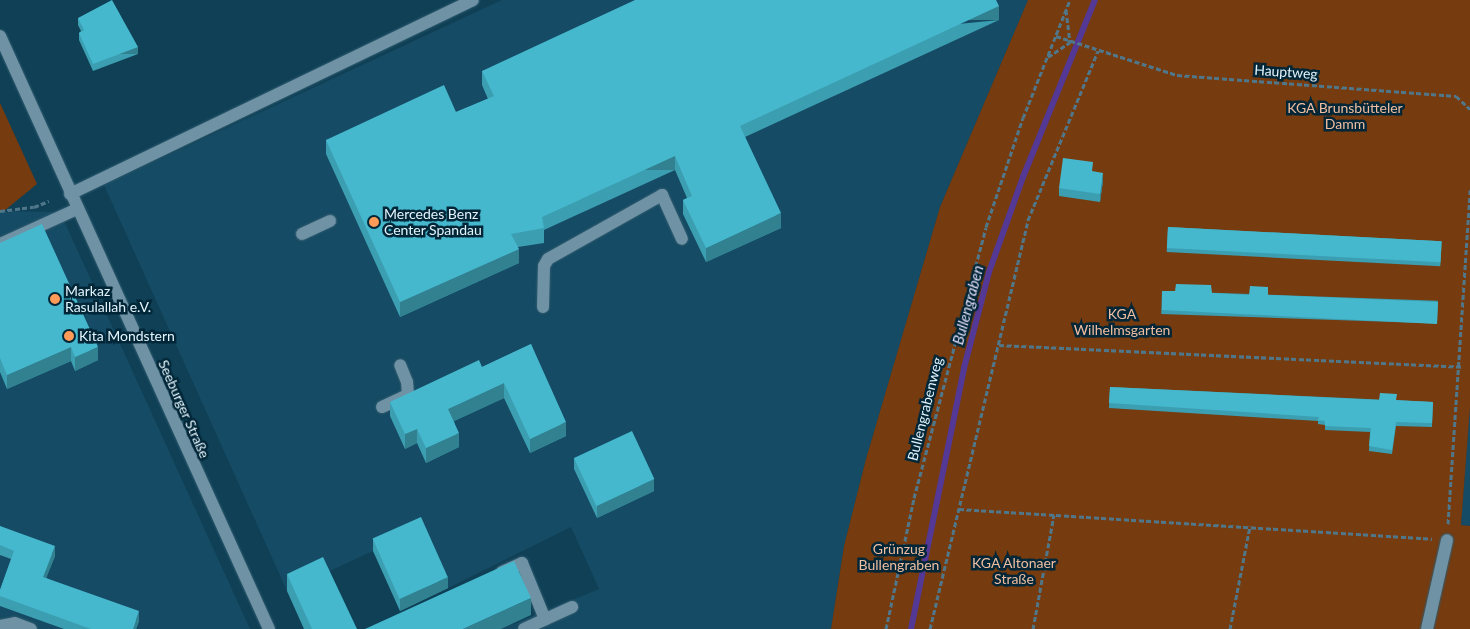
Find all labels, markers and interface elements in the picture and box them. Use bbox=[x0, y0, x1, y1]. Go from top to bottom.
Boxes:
street label: Hauptweg bbox=[1254, 61, 1318, 83]
park label: KGA Brunsbütteler Damm bbox=[1287, 100, 1403, 132]
place label: Mercedes Benz Center Spandau bbox=[384, 206, 482, 238]
marker: Mercedes Benz Center Spandau bbox=[368, 216, 380, 228]
water label: Bullengraben bbox=[949, 263, 987, 347]
place label: Markaz Rasulallah e.V. bbox=[65, 283, 151, 316]
marker: Markaz Rasulallah e.V. bbox=[49, 293, 61, 305]
park label: KGA Wilhelmsgarten bbox=[1074, 306, 1170, 338]
place label: Kita Mondstern bbox=[79, 328, 175, 344]
marker: Kita Mondstern bbox=[63, 330, 75, 342]
street label: Bullengrabenweg bbox=[904, 355, 946, 463]
street label: Seeburger Straße bbox=[155, 357, 213, 461]
park label: Grünzug Bullengraben bbox=[859, 541, 939, 574]
park label: KGA Altonaer Straße bbox=[972, 555, 1056, 588]

